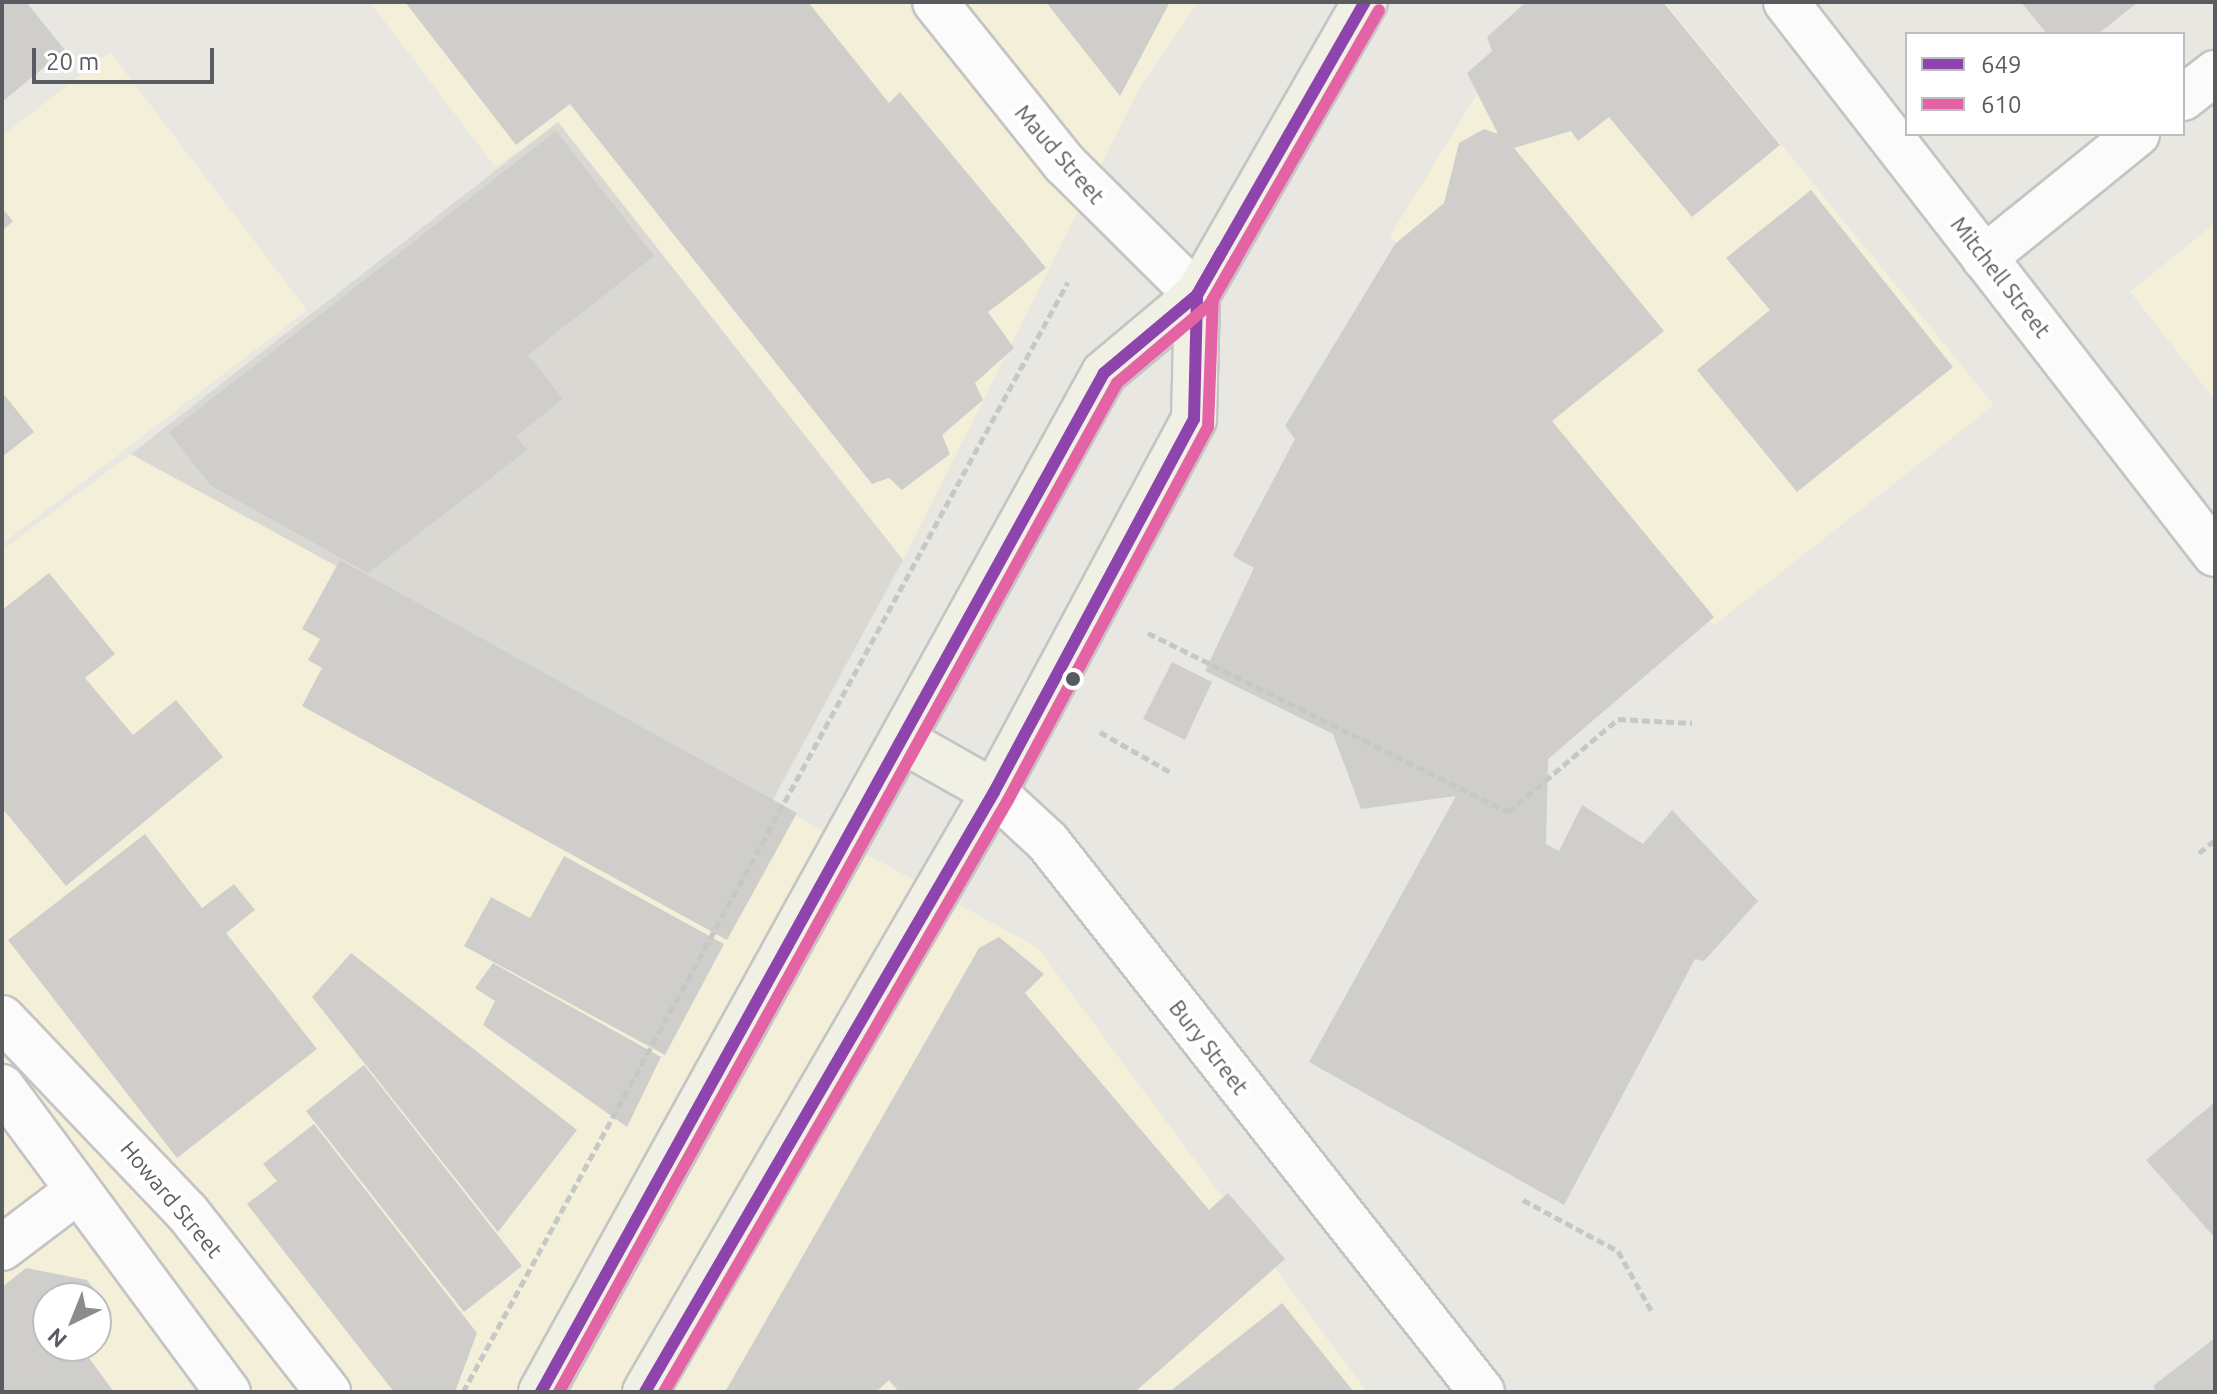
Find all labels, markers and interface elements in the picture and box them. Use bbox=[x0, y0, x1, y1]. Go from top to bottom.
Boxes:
scale bar bbox=[36, 32, 218, 82]
legend bbox=[1905, 32, 2185, 136]
text: 20 m bbox=[46, 48, 99, 75]
text: 649 bbox=[1981, 51, 2022, 78]
text: 610 bbox=[1981, 91, 2022, 118]
street label: Maud Street bbox=[1010, 99, 1110, 209]
street label: Mitchell Street bbox=[1946, 211, 2056, 343]
unlabelled marker bbox=[1065, 671, 1081, 687]
street label: Bury Street bbox=[1164, 995, 1254, 1099]
street label: Howard Street bbox=[116, 1135, 228, 1263]
north arrow bbox=[32, 1282, 112, 1362]
text: N bbox=[42, 1324, 71, 1353]

